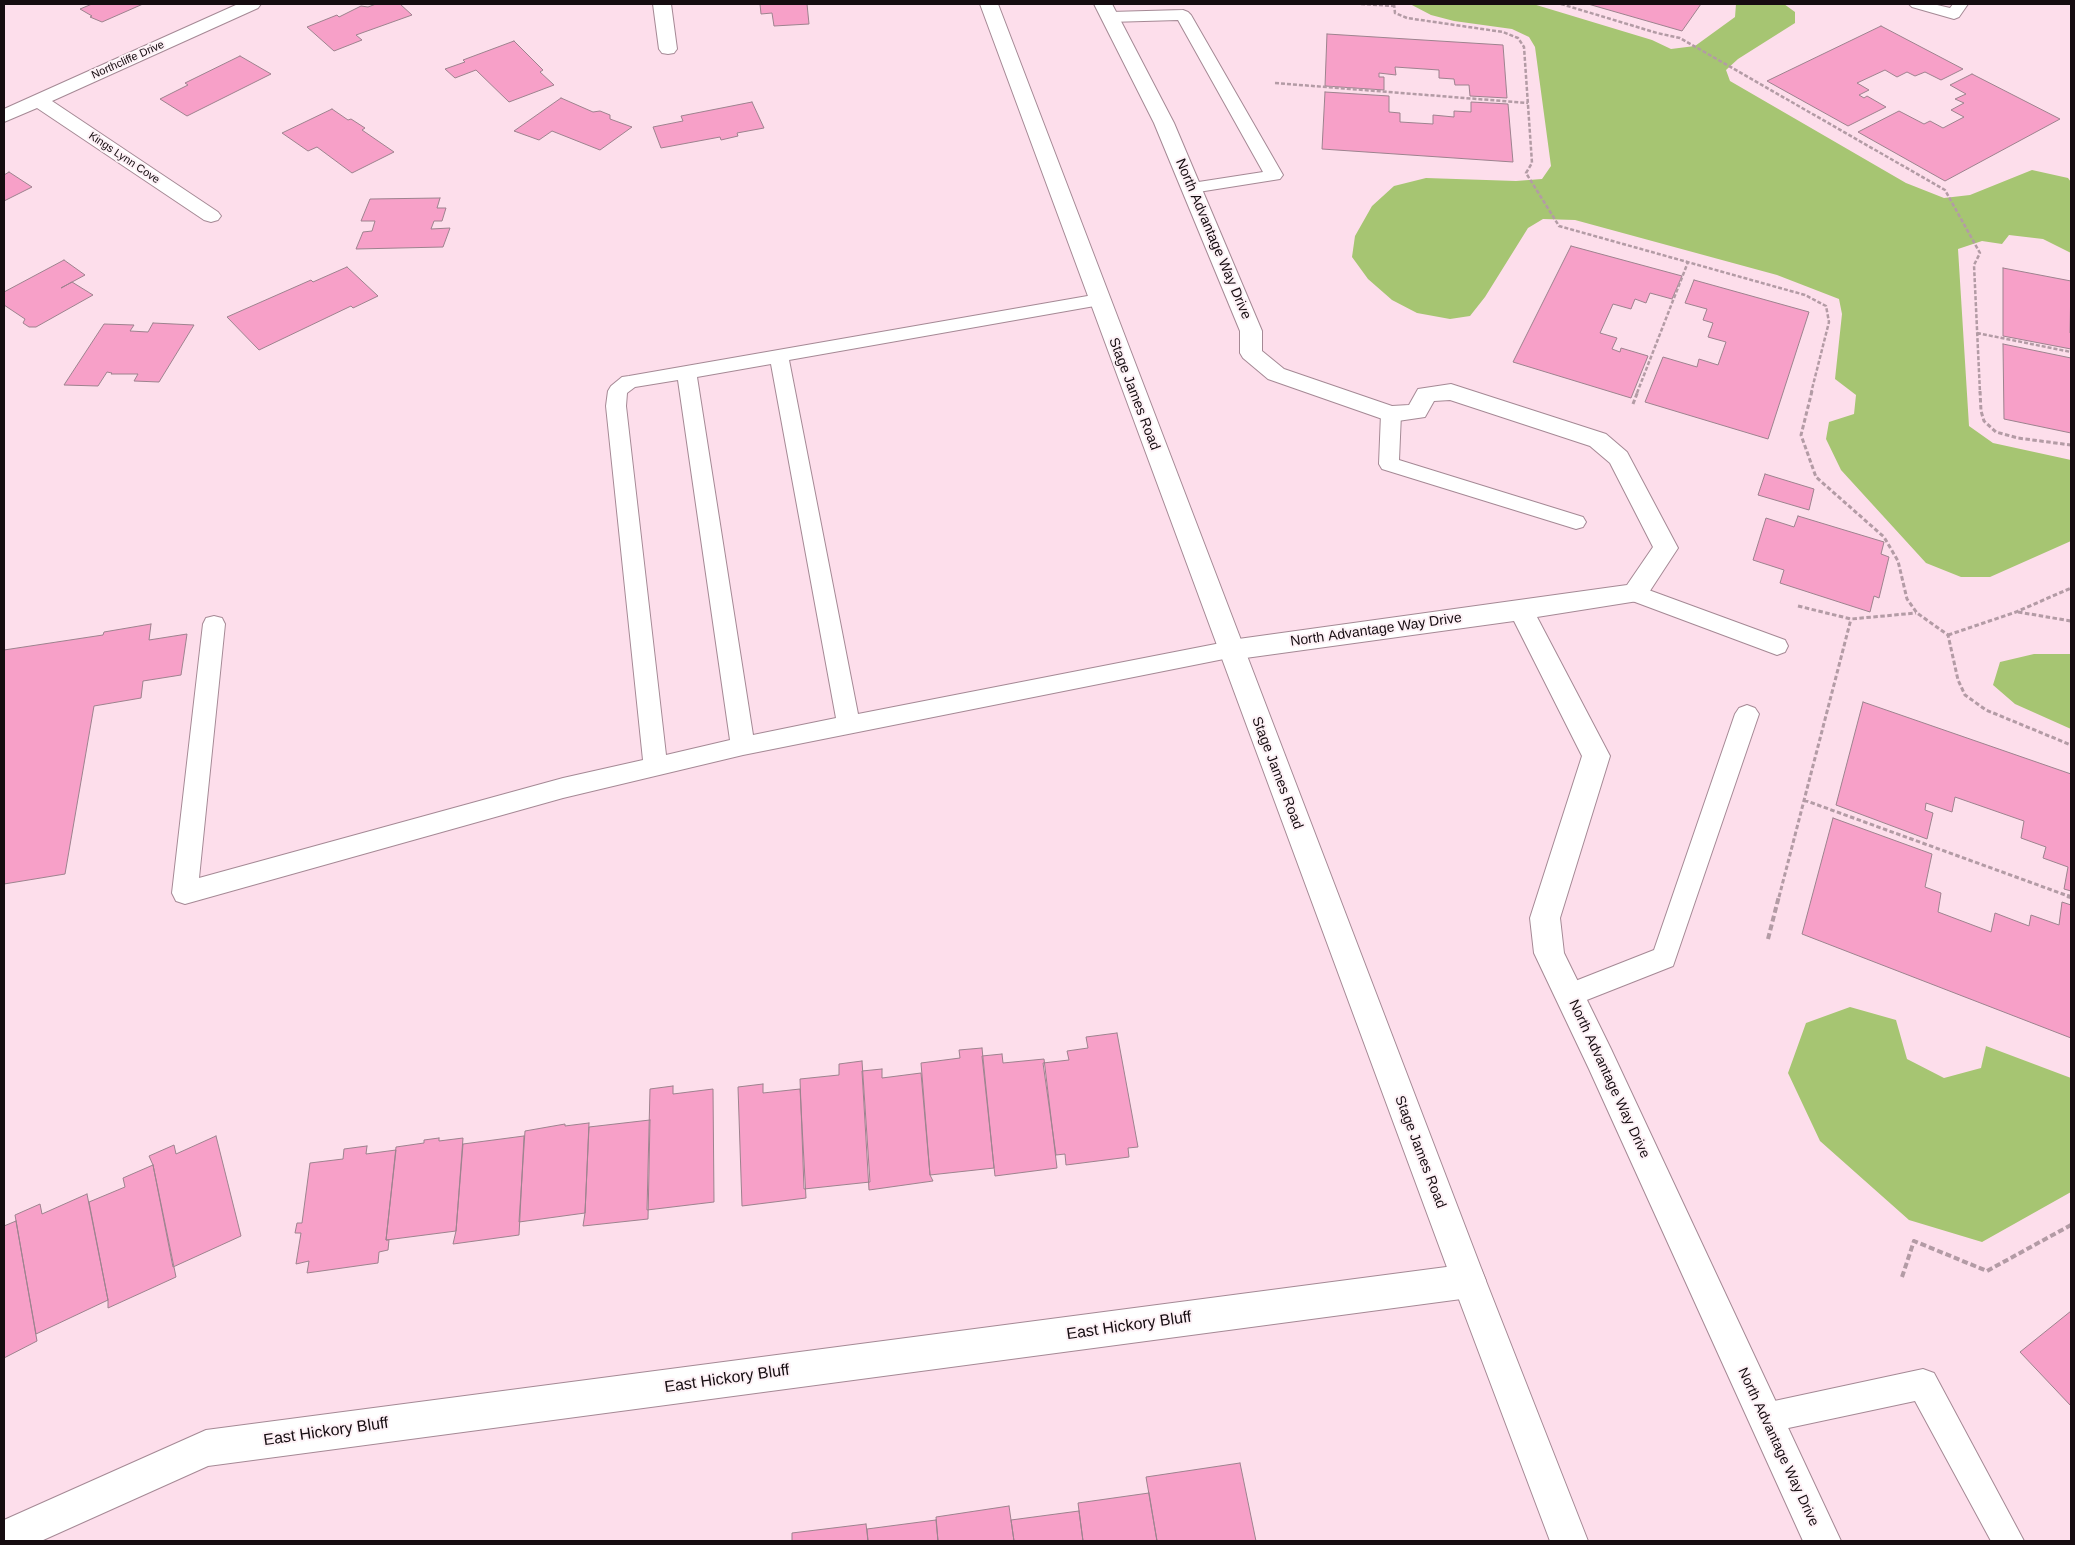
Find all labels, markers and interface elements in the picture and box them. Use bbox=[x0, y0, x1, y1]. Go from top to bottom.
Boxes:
street label: Northcliffe Drive bbox=[90, 38, 166, 82]
street label: Kings Lynn Cove bbox=[86, 129, 162, 187]
street label: North Advantage Way Drive bbox=[1171, 156, 1255, 322]
street label: Stage James Road bbox=[1105, 335, 1163, 453]
street label: North Advantage Way Drive bbox=[1289, 610, 1463, 650]
street label: Stage James Road bbox=[1248, 714, 1306, 832]
street label: North Advantage Way Drive bbox=[1565, 997, 1653, 1161]
street label: Stage James Road bbox=[1391, 1093, 1449, 1211]
street label: East Hickory Bluff bbox=[1065, 1308, 1193, 1344]
street label: East Hickory Bluff bbox=[663, 1361, 791, 1397]
street label: North Advantage Way Drive bbox=[1734, 1365, 1822, 1529]
street label: East Hickory Bluff bbox=[262, 1414, 390, 1450]

